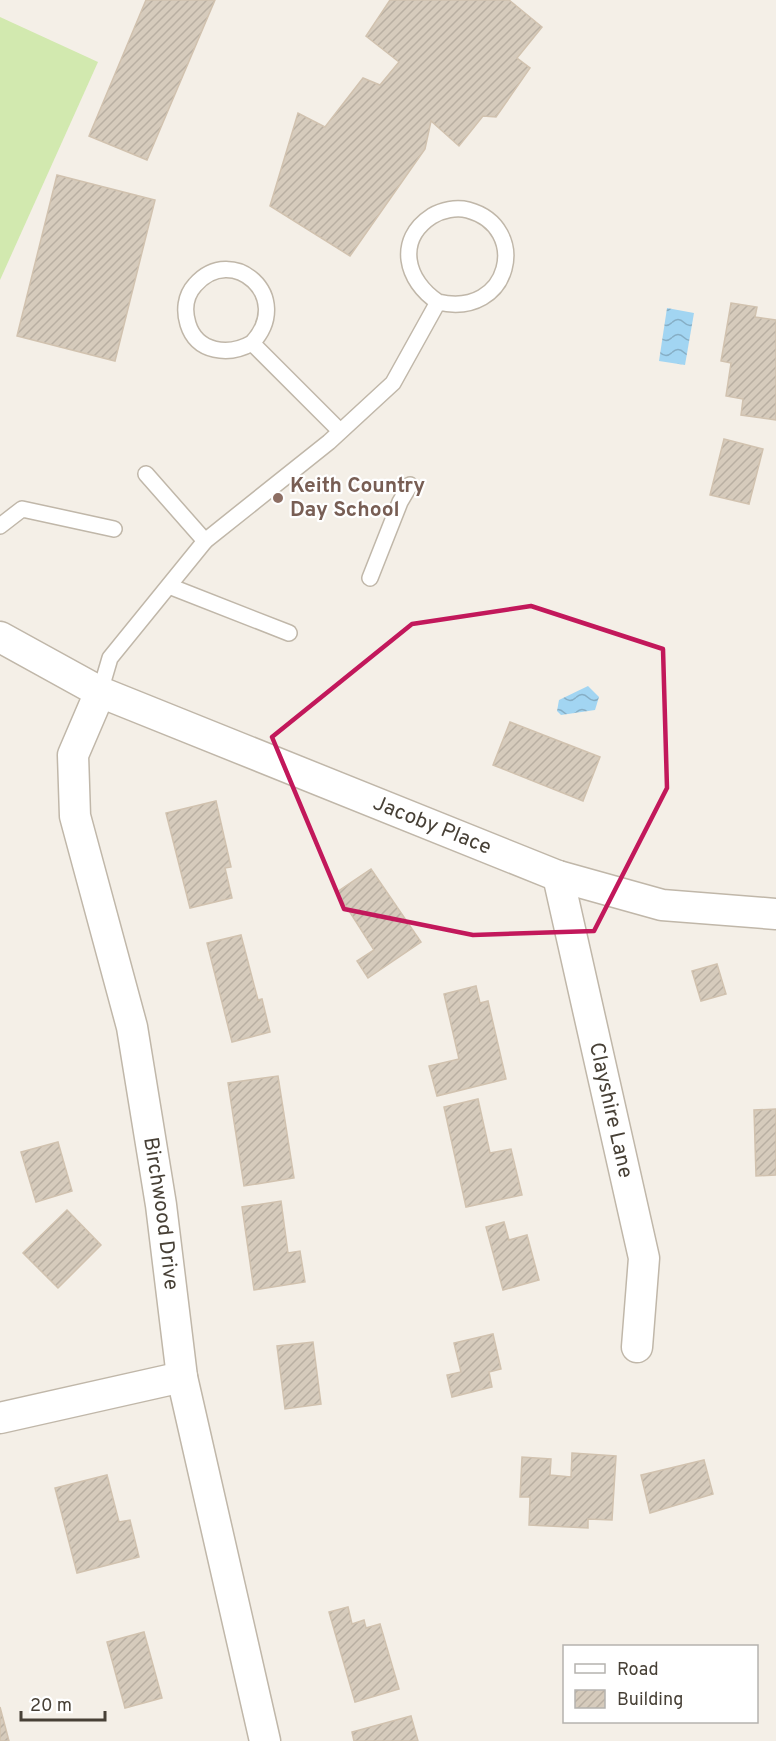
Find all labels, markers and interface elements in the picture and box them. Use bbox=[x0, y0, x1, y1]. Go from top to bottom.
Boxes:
place label: Keith Country Day School bbox=[290, 473, 425, 524]
marker: Keith Country Day School bbox=[271, 491, 285, 505]
street label: Jacoby Place bbox=[369, 790, 495, 861]
street label: Clayshire Lane bbox=[582, 1040, 639, 1181]
street label: Birchwood Drive bbox=[137, 1135, 185, 1292]
legend bbox=[563, 1645, 758, 1723]
text: Road bbox=[617, 1659, 659, 1682]
scale bar bbox=[21, 1684, 105, 1722]
text: Building bbox=[617, 1689, 683, 1712]
text: 20 m bbox=[30, 1695, 72, 1718]

